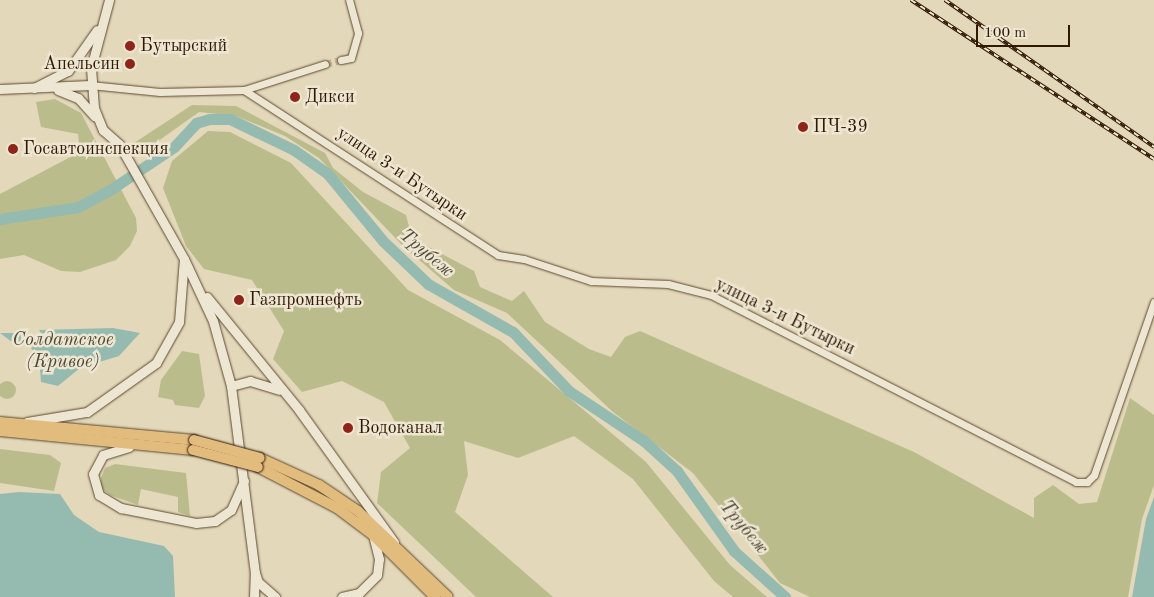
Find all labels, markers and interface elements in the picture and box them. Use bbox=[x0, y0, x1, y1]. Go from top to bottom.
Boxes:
scale bar bbox=[979, 15, 1073, 47]
text: 100 m bbox=[984, 26, 1026, 41]
place label: Бутырский bbox=[140, 35, 227, 57]
marker: Бутырский bbox=[124, 40, 136, 52]
place label: Апельсин bbox=[43, 53, 120, 75]
marker: Апельсин bbox=[124, 58, 136, 70]
place label: Дикси bbox=[305, 86, 355, 108]
marker: Дикси bbox=[289, 91, 301, 103]
place label: ПЧ-39 bbox=[813, 116, 868, 138]
marker: ПЧ-39 bbox=[797, 121, 809, 133]
street label: улица 3-и Бутырки bbox=[333, 122, 471, 226]
place label: Госавтоинспекция bbox=[23, 138, 169, 160]
marker: Госавтоинспекция bbox=[7, 143, 19, 155]
water label: Трубеж bbox=[394, 225, 458, 283]
street label: улица 3-и Бутырки bbox=[712, 274, 858, 360]
place label: Газпромнефть bbox=[249, 289, 362, 311]
marker: Газпромнефть bbox=[233, 294, 245, 306]
water label: Солдатское (Кривое) bbox=[12, 330, 114, 374]
place label: Водоканал bbox=[358, 417, 442, 439]
marker: Водоканал bbox=[342, 422, 354, 434]
water label: Трубеж bbox=[714, 496, 772, 560]

